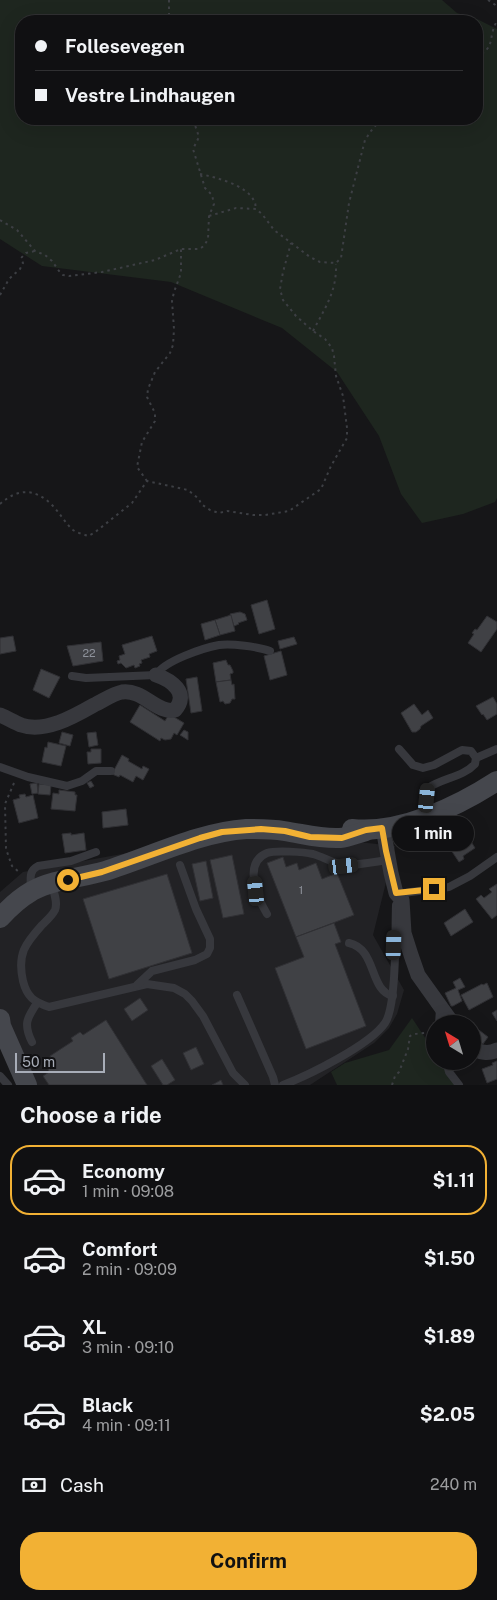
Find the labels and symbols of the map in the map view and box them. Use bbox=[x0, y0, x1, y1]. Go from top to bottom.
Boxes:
house number: 22 bbox=[82, 647, 96, 659]
car bbox=[417, 782, 436, 814]
callout: 1 min bbox=[393, 816, 475, 852]
car bbox=[328, 857, 359, 875]
route start bbox=[57, 869, 79, 891]
car bbox=[246, 875, 265, 907]
route end bbox=[423, 878, 445, 900]
house number: 1 bbox=[299, 884, 303, 896]
car bbox=[385, 930, 402, 960]
north arrow bbox=[426, 1015, 481, 1070]
scale bar bbox=[15, 1050, 105, 1073]

